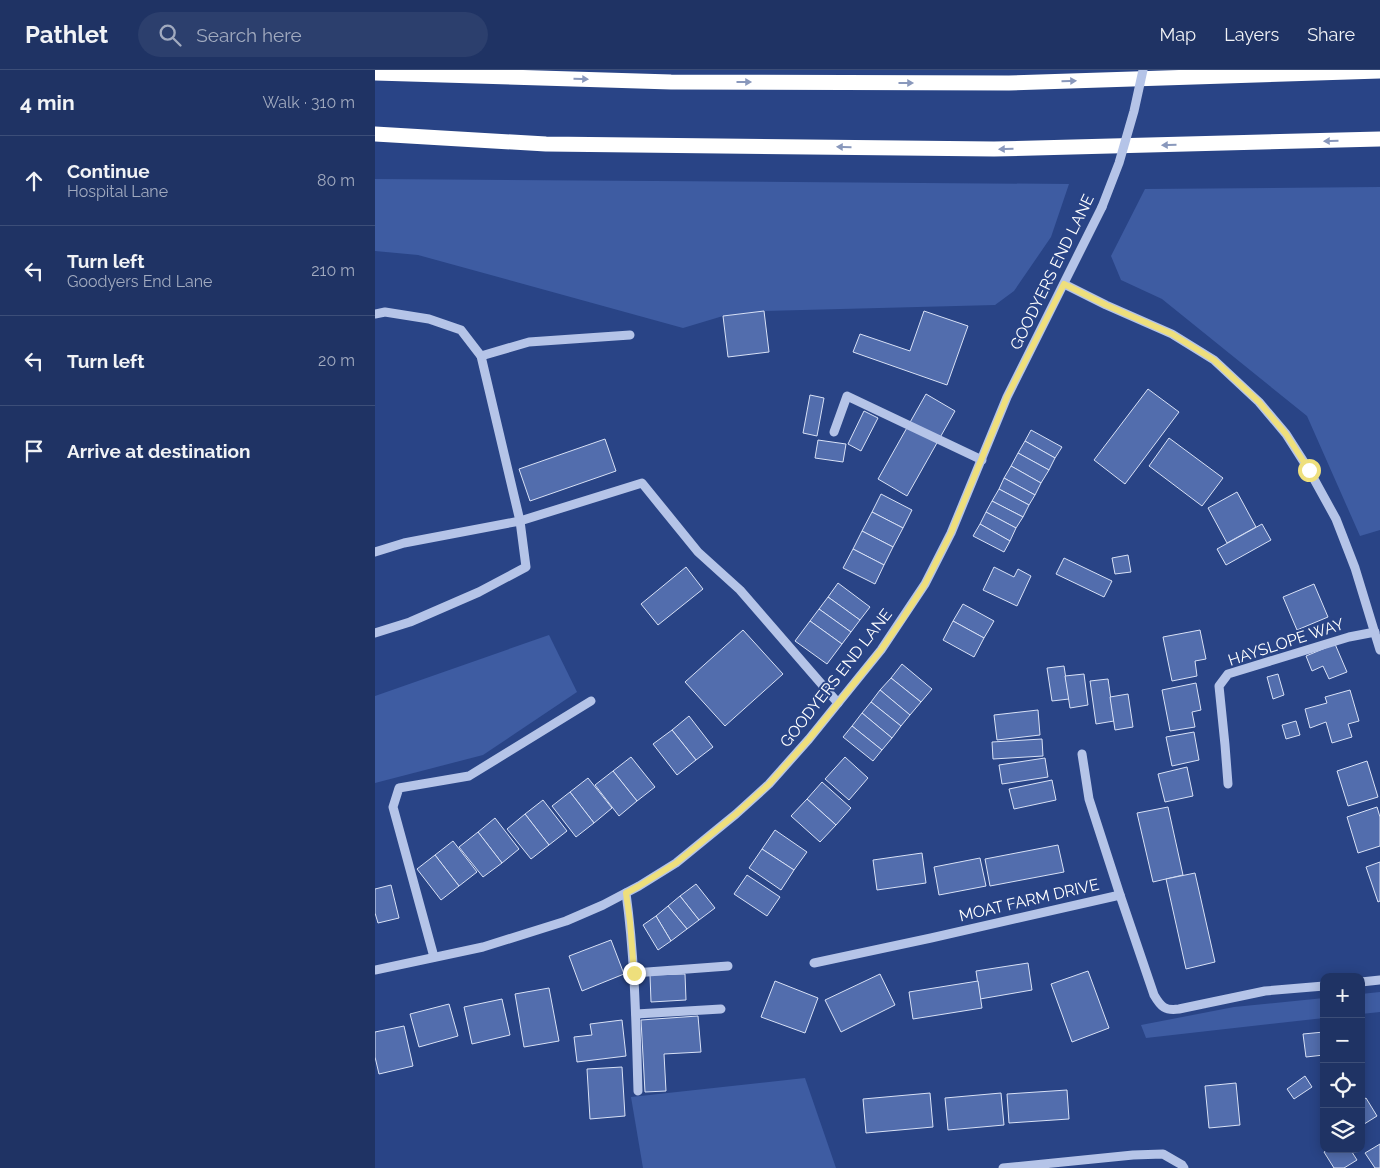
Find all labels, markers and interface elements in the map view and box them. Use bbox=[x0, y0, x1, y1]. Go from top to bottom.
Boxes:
search box bbox=[138, 12, 488, 57]
text: Pathlet bbox=[25, 20, 108, 49]
icon: search bbox=[156, 21, 184, 49]
text: Search here bbox=[196, 24, 302, 46]
text: Map bbox=[1160, 24, 1196, 45]
text: Layers bbox=[1224, 24, 1279, 45]
text: Share bbox=[1307, 24, 1355, 45]
one-way arrow bbox=[573, 76, 589, 84]
one-way arrow bbox=[1061, 76, 1077, 84]
one-way arrow bbox=[736, 78, 752, 86]
one-way arrow bbox=[898, 79, 914, 87]
text: 4 min bbox=[20, 90, 75, 115]
text: Walk · 310 m bbox=[262, 93, 355, 112]
one-way arrow bbox=[1323, 137, 1339, 145]
one-way arrow bbox=[1161, 141, 1177, 149]
one-way arrow bbox=[836, 143, 852, 151]
one-way arrow bbox=[998, 145, 1014, 153]
text: Continue bbox=[67, 160, 150, 182]
icon: ahead bbox=[20, 167, 48, 195]
text: 80 m bbox=[317, 171, 355, 190]
text: Hospital Lane bbox=[67, 182, 168, 201]
street label: GOODYERS END LANE bbox=[1006, 191, 1098, 353]
text: Turn left bbox=[67, 250, 144, 272]
icon: left bbox=[20, 257, 48, 285]
text: 210 m bbox=[311, 261, 355, 280]
text: Goodyers End Lane bbox=[67, 272, 212, 291]
icon: left bbox=[20, 347, 48, 375]
text: Turn left bbox=[67, 350, 144, 372]
text: 20 m bbox=[318, 351, 355, 370]
icon: arrive bbox=[20, 437, 48, 465]
text: Arrive at destination bbox=[67, 440, 251, 462]
route start bbox=[1298, 459, 1321, 482]
street label: GOODYERS END LANE bbox=[776, 605, 896, 751]
street label: HAYSLOPE WAY bbox=[1226, 614, 1347, 670]
street label: MOAT FARM DRIVE bbox=[957, 875, 1101, 925]
route end bbox=[623, 962, 646, 985]
map controls bbox=[1320, 973, 1365, 1153]
button: + bbox=[1320, 973, 1365, 1018]
button: − bbox=[1320, 1018, 1365, 1063]
button: locate bbox=[1320, 1063, 1365, 1108]
button: layers bbox=[1320, 1108, 1365, 1153]

